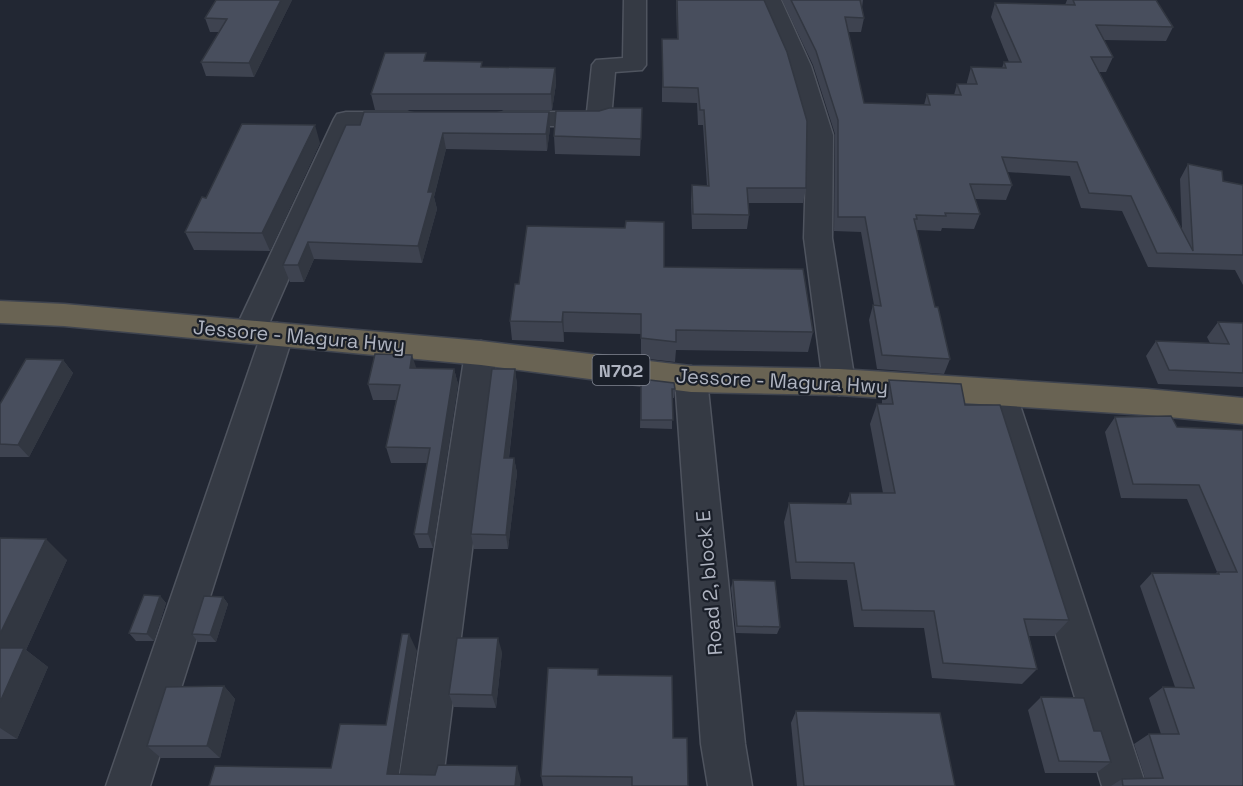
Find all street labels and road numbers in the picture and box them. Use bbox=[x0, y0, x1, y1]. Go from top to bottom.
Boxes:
street label: Jessore - Magura Hwy bbox=[192, 314, 406, 358]
road number: N702 bbox=[592, 355, 650, 385]
street label: Jessore - Magura Hwy bbox=[675, 362, 889, 400]
street label: Road 2, block E bbox=[690, 510, 728, 656]

